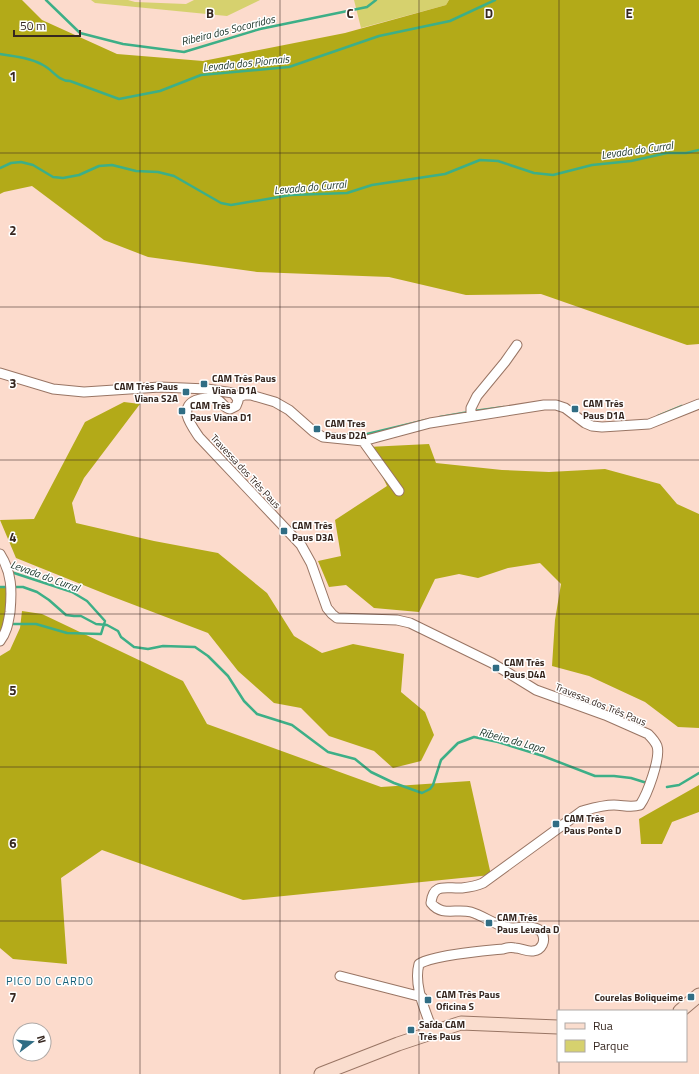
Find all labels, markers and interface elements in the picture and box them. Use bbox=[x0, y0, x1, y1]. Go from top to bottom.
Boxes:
text: B bbox=[206, 3, 214, 23]
text: C bbox=[346, 3, 354, 23]
text: D bbox=[485, 3, 493, 23]
text: E bbox=[625, 3, 633, 23]
water label: Ribeira dos Socorridos bbox=[179, 10, 278, 49]
scale bar bbox=[14, 12, 80, 38]
text: 50 m bbox=[20, 16, 46, 35]
water label: Levada dos Piornais bbox=[202, 50, 291, 75]
text: 1 bbox=[9, 66, 17, 86]
water label: Levada do Curral bbox=[600, 137, 676, 163]
water label: Levada do Curral bbox=[273, 176, 348, 198]
text: 2 bbox=[9, 220, 17, 240]
place label: CAM Três Paus Viana D1A bbox=[212, 371, 276, 398]
text: 3 bbox=[9, 373, 17, 393]
place label: CAM Três Paus Viana S2A bbox=[114, 379, 178, 406]
marker: CAM Três Paus Viana D1A bbox=[199, 379, 209, 389]
marker: CAM Três Paus Viana S2A bbox=[181, 387, 191, 397]
place label: CAM Três Paus D1A bbox=[583, 396, 624, 423]
place label: CAM Três Paus Viana D1 bbox=[190, 398, 252, 425]
marker: CAM Três Paus D1A bbox=[570, 404, 580, 414]
marker: CAM Três Paus Viana D1 bbox=[177, 406, 187, 416]
place label: CAM Tres Paus D2A bbox=[325, 416, 366, 443]
marker: CAM Tres Paus D2A bbox=[312, 424, 322, 434]
street label: Travessa dos Três Paus bbox=[207, 431, 284, 512]
place label: CAM Três Paus D3A bbox=[292, 518, 333, 545]
marker: CAM Três Paus D3A bbox=[279, 526, 289, 536]
text: 4 bbox=[9, 527, 17, 547]
water label: Levada do Curral bbox=[8, 556, 83, 596]
place label: CAM Três Paus D4A bbox=[504, 655, 545, 682]
marker: CAM Três Paus D4A bbox=[491, 663, 501, 673]
street label: Travessa dos Três Paus bbox=[553, 679, 649, 730]
text: 5 bbox=[9, 680, 17, 700]
water label: Ribeira da Lapa bbox=[478, 724, 547, 757]
place label: CAM Três Paus Ponte D bbox=[564, 811, 621, 838]
marker: CAM Três Paus Ponte D bbox=[551, 819, 561, 829]
text: 6 bbox=[9, 833, 17, 853]
place label: CAM Três Paus Levada D bbox=[497, 910, 559, 937]
marker: CAM Três Paus Levada D bbox=[484, 918, 494, 928]
district label: PICO DO CARDO bbox=[6, 973, 94, 989]
text: 7 bbox=[9, 987, 17, 1007]
place label: CAM Três Paus Oficina S bbox=[436, 987, 500, 1014]
place label: Courelas Boliqueime bbox=[594, 990, 683, 1005]
marker: Courelas Boliqueime bbox=[686, 992, 696, 1002]
marker: CAM Três Paus Oficina S bbox=[423, 995, 433, 1005]
legend bbox=[557, 1010, 687, 1062]
text: Rua bbox=[593, 1016, 613, 1035]
place label: Saída CAM Três Paus bbox=[419, 1017, 465, 1044]
north arrow bbox=[12, 1022, 52, 1062]
marker: Saída CAM Três Paus bbox=[406, 1025, 416, 1035]
text: N bbox=[33, 1033, 50, 1045]
text: Parque bbox=[593, 1036, 629, 1055]

